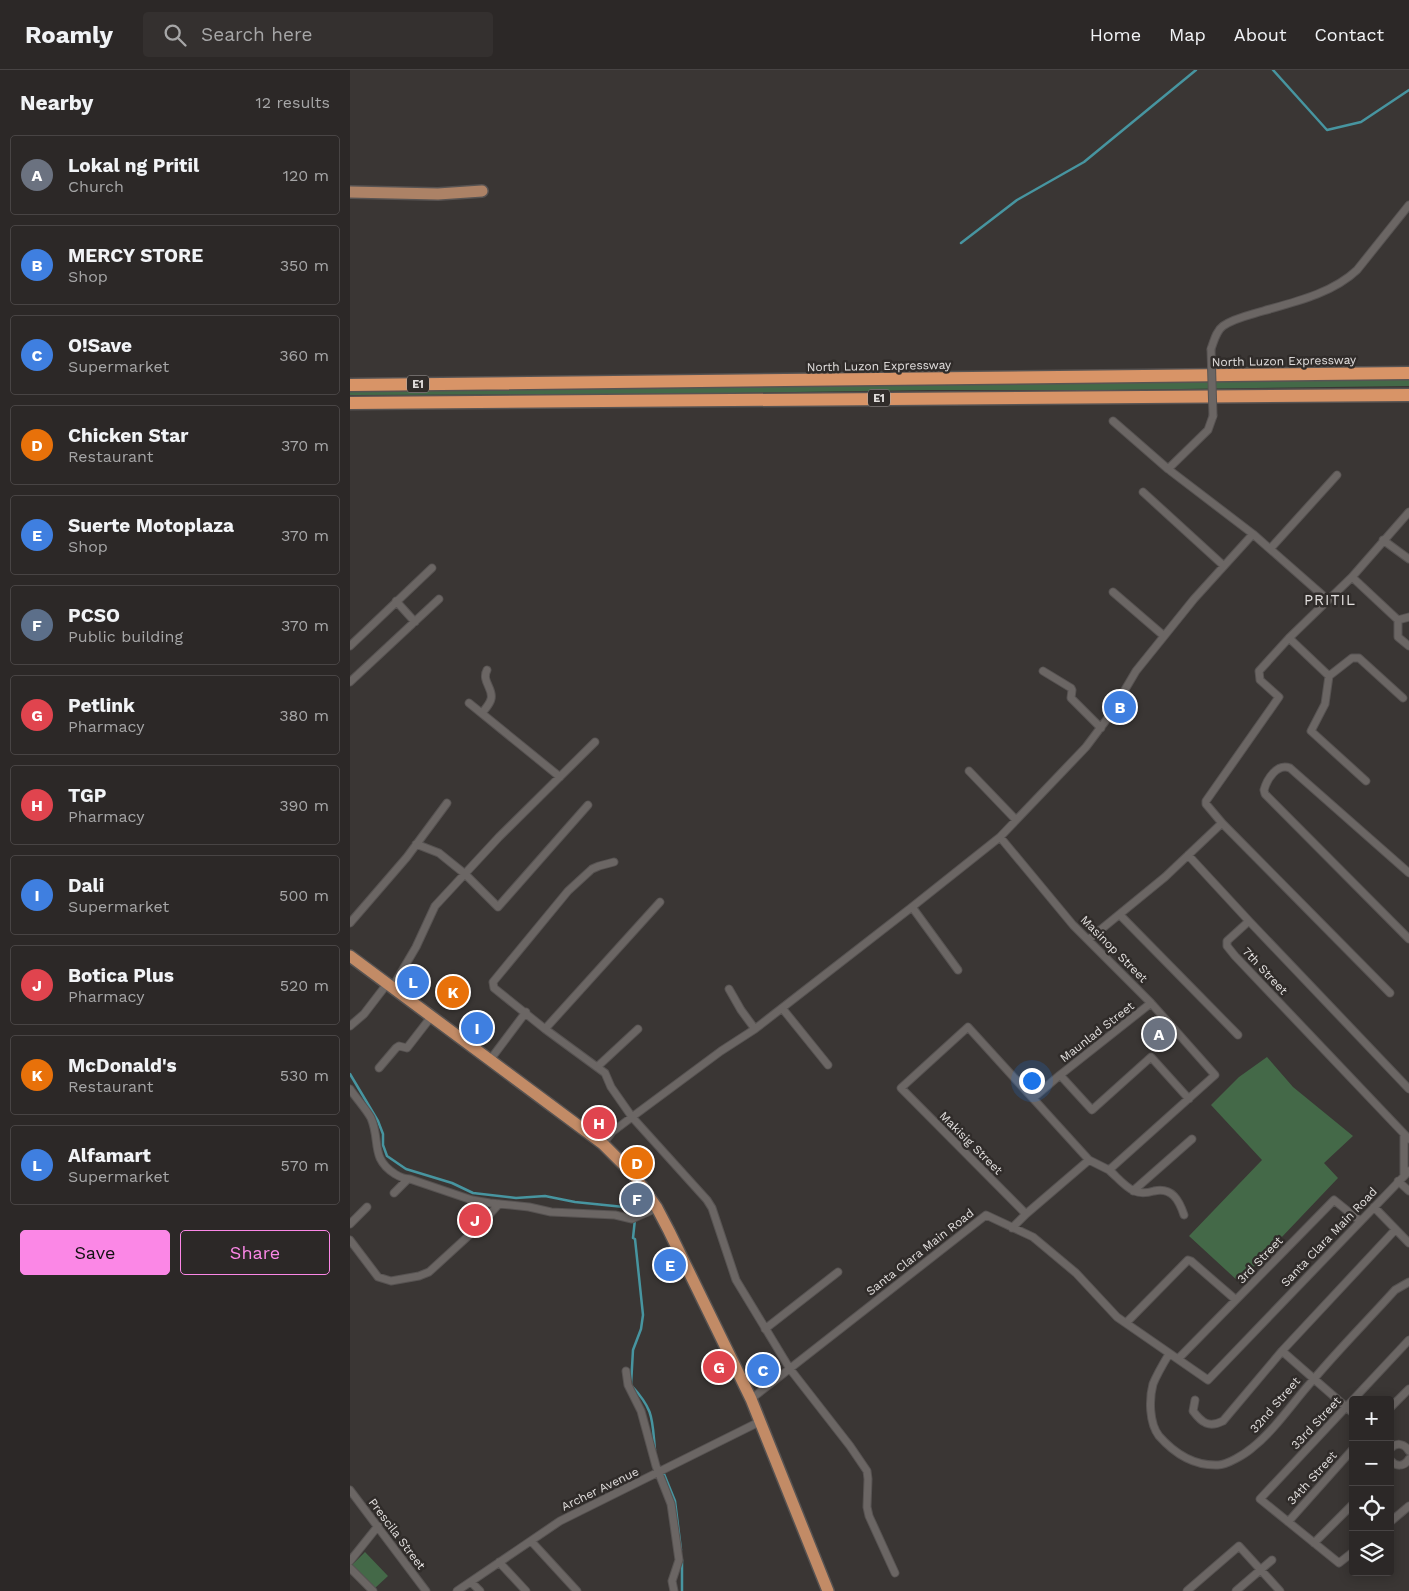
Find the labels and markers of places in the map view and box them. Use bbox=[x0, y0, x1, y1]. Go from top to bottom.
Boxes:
pin: B bbox=[1104, 688, 1136, 726]
pin: L bbox=[397, 963, 429, 1001]
pin: K bbox=[437, 973, 469, 1011]
pin: I bbox=[461, 1009, 493, 1047]
pin: A bbox=[1143, 1015, 1175, 1053]
pin: H bbox=[583, 1104, 615, 1142]
pin: D bbox=[621, 1144, 653, 1182]
pin: F bbox=[621, 1180, 653, 1218]
pin: J bbox=[459, 1201, 491, 1239]
pin: E bbox=[654, 1246, 686, 1284]
pin: G bbox=[703, 1348, 735, 1386]
pin: C bbox=[747, 1351, 779, 1389]

